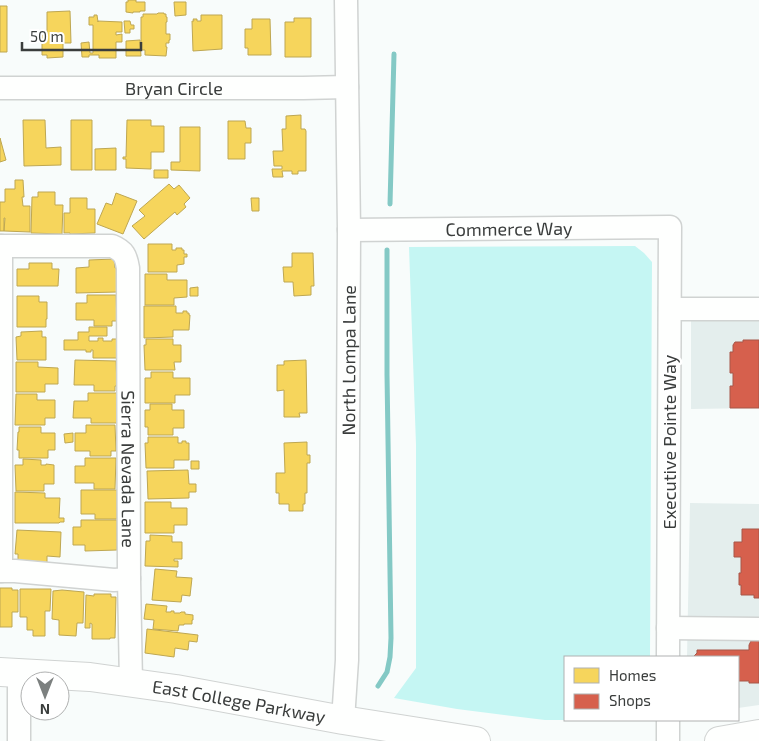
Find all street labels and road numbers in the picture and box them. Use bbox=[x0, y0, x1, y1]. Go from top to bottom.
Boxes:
street label: Bryan Circle bbox=[125, 77, 223, 99]
street label: Commerce Way bbox=[445, 217, 573, 240]
street label: North Lompa Lane bbox=[337, 285, 360, 435]
street label: Executive Pointe Way bbox=[658, 354, 680, 529]
street label: Sierra Nevada Lane bbox=[117, 390, 140, 548]
street label: East College Parkway bbox=[151, 675, 328, 728]

